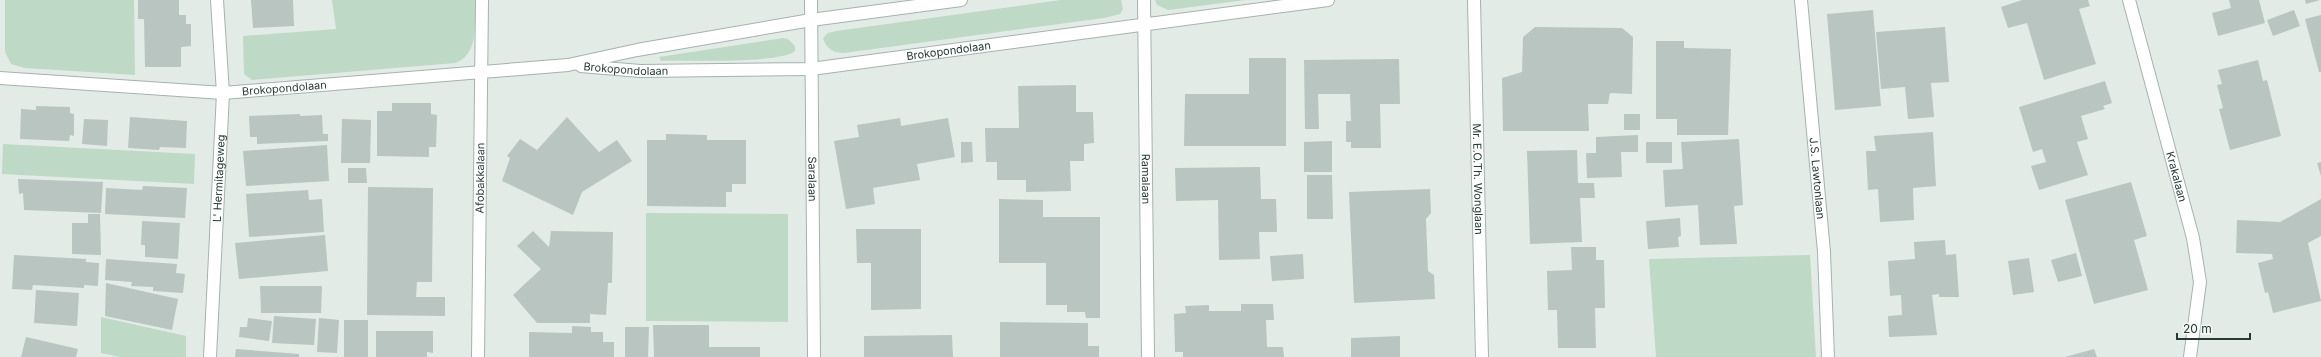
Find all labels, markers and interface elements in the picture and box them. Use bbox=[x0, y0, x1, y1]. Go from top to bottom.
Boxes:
street label: Brokopondolaan bbox=[906, 38, 992, 63]
street label: Brokopondolaan bbox=[583, 59, 668, 78]
street label: Brokopondolaan bbox=[241, 78, 327, 98]
street label: Mr. E.O.Th. Wonglaan bbox=[1470, 123, 1486, 235]
street label: L' Hermitageweg bbox=[210, 134, 228, 222]
street label: J.S. Lawtonlaan bbox=[1807, 137, 1828, 220]
street label: Afobakkalaan bbox=[473, 143, 487, 213]
street label: Krakalaan bbox=[2163, 150, 2190, 203]
street label: Ramalaan bbox=[1139, 154, 1153, 204]
street label: Saralaan bbox=[805, 156, 820, 202]
scale bar bbox=[2177, 315, 2250, 341]
text: 20 m bbox=[2183, 321, 2212, 336]

